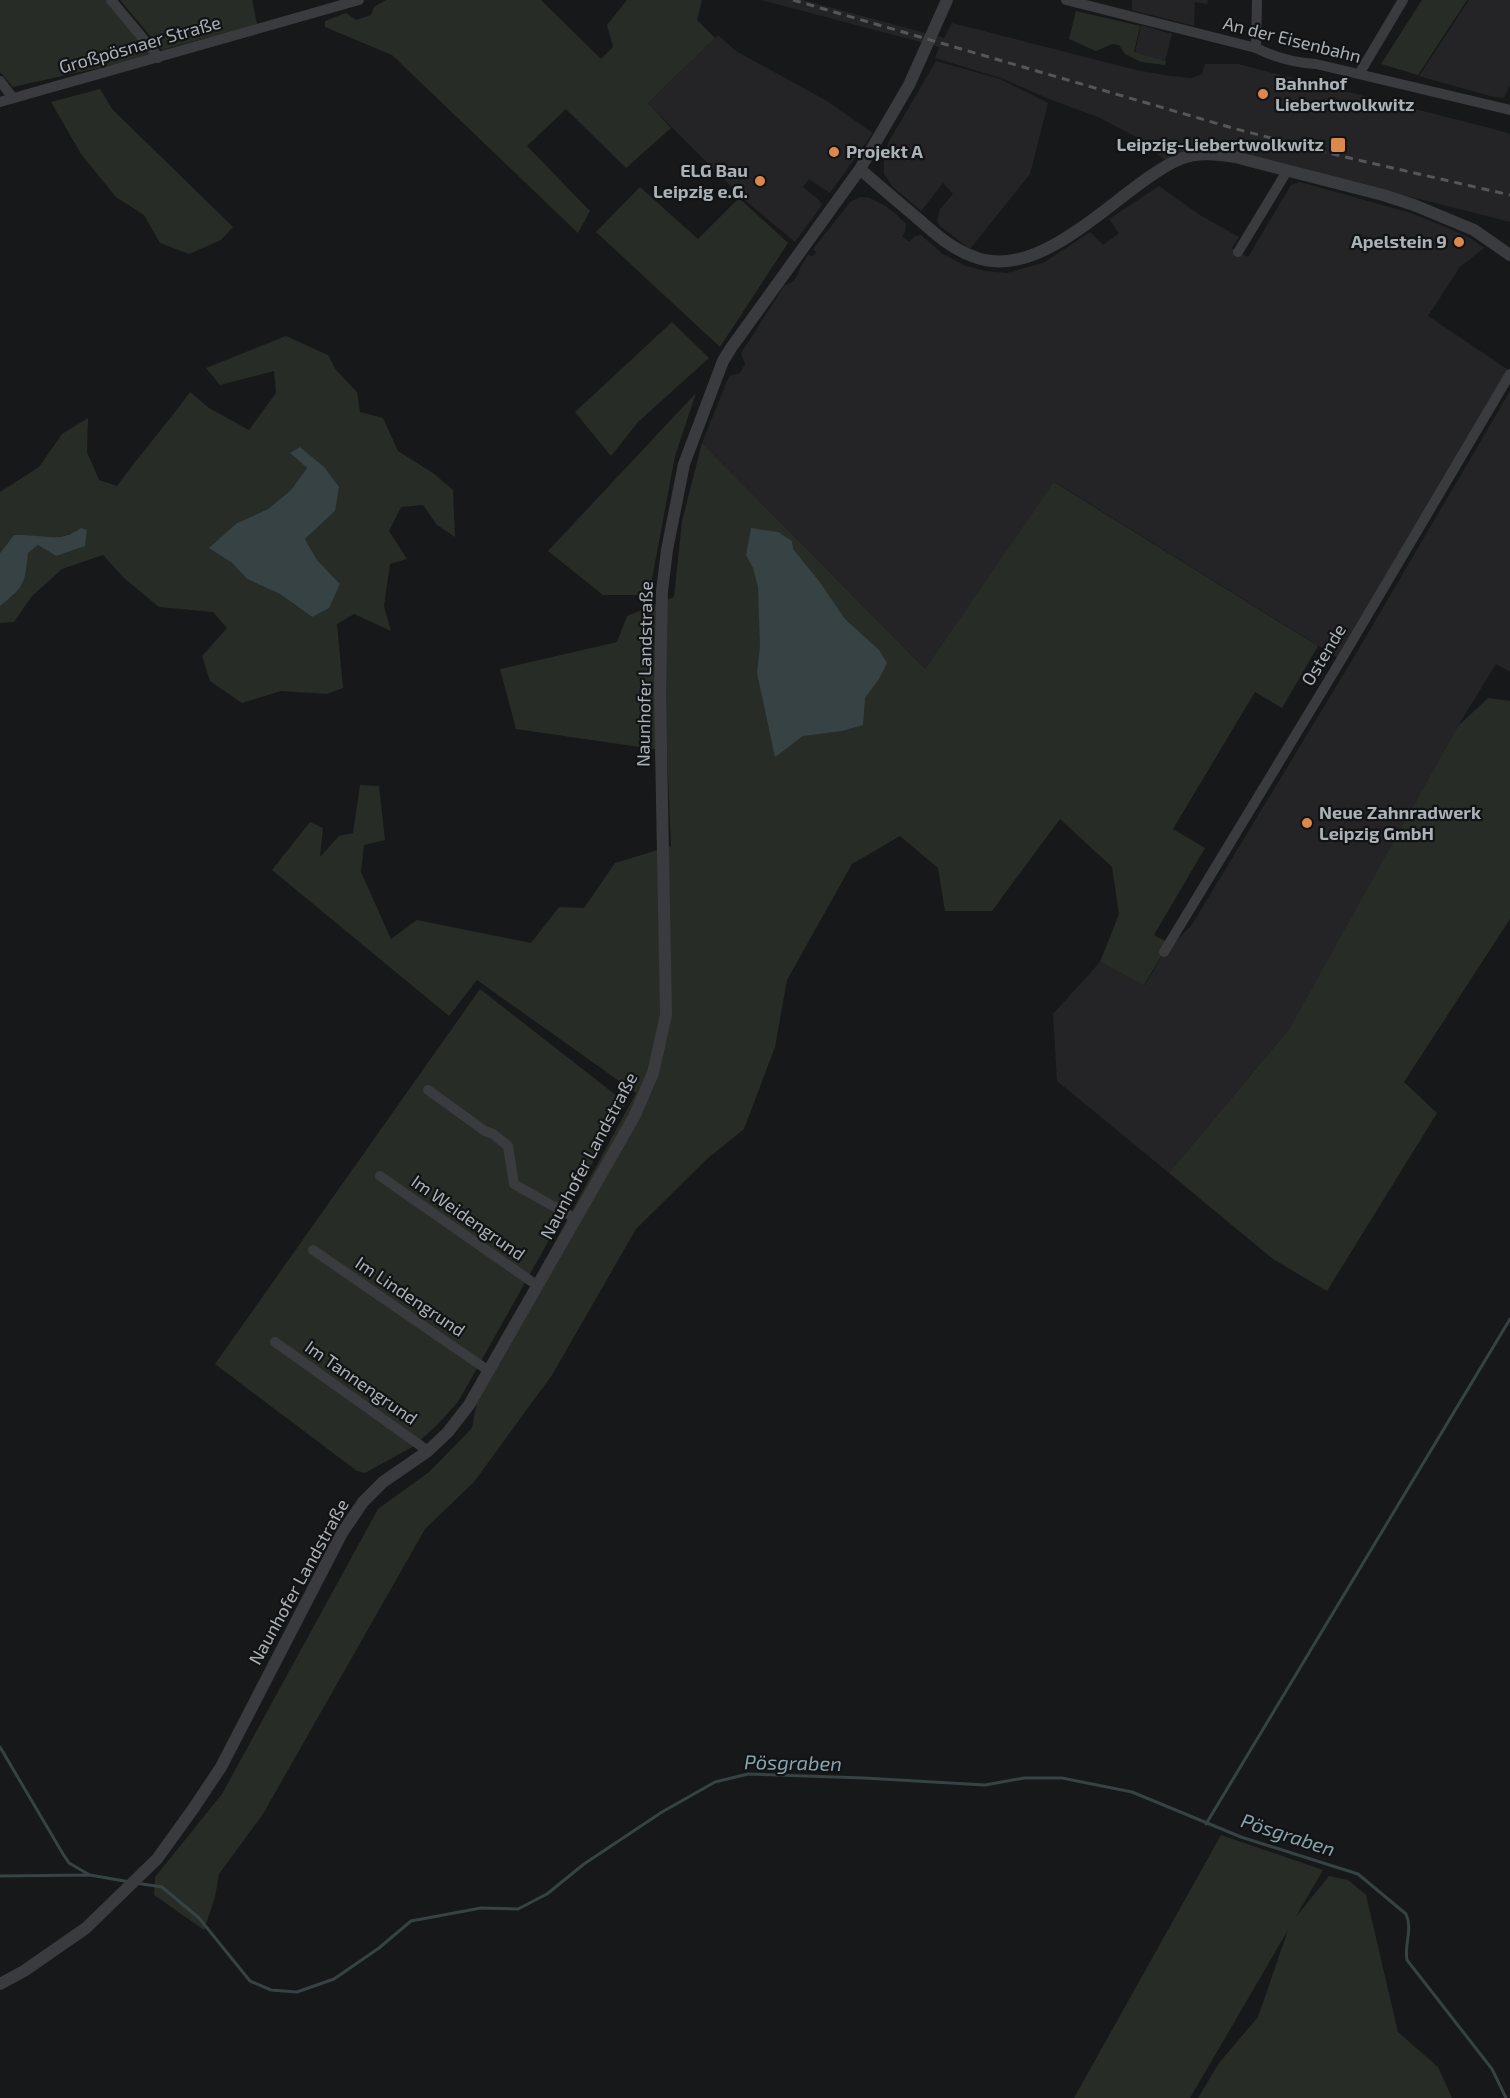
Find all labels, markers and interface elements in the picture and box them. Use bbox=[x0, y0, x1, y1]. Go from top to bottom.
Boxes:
street label: Großpösnaer Straße bbox=[56, 10, 223, 78]
street label: An der Eisenbahn bbox=[1221, 11, 1363, 67]
place label: Bahnhof Liebertwolkwitz bbox=[1275, 72, 1415, 115]
marker: Bahnhof Liebertwolkwitz bbox=[1256, 87, 1270, 101]
place label: Leipzig-Liebertwolkwitz bbox=[1117, 133, 1324, 155]
marker: Leipzig-Liebertwolkwitz bbox=[1329, 136, 1347, 154]
place label: Projekt A bbox=[846, 140, 923, 162]
marker: Projekt A bbox=[827, 145, 841, 159]
place label: ELG Bau Leipzig e.G. bbox=[653, 159, 748, 202]
marker: ELG Bau Leipzig e.G. bbox=[753, 174, 767, 188]
place label: Apelstein 9 bbox=[1351, 230, 1447, 252]
marker: Apelstein 9 bbox=[1452, 235, 1466, 249]
street label: Naunhofer Landstraße bbox=[631, 581, 657, 767]
street label: Ostende bbox=[1296, 620, 1350, 689]
place label: Neue Zahnradwerk Leipzig GmbH bbox=[1319, 801, 1481, 844]
marker: Neue Zahnradwerk Leipzig GmbH bbox=[1300, 816, 1314, 830]
street label: Naunhofer Landstraße bbox=[535, 1068, 641, 1243]
street label: Im Weidengrund bbox=[407, 1170, 530, 1265]
street label: Im Lindengrund bbox=[352, 1251, 470, 1341]
street label: Im Tannengrund bbox=[301, 1335, 422, 1429]
street label: Naunhofer Landstraße bbox=[243, 1495, 353, 1668]
water label: Pösgraben bbox=[744, 1749, 842, 1775]
water label: Pösgraben bbox=[1238, 1808, 1338, 1861]

